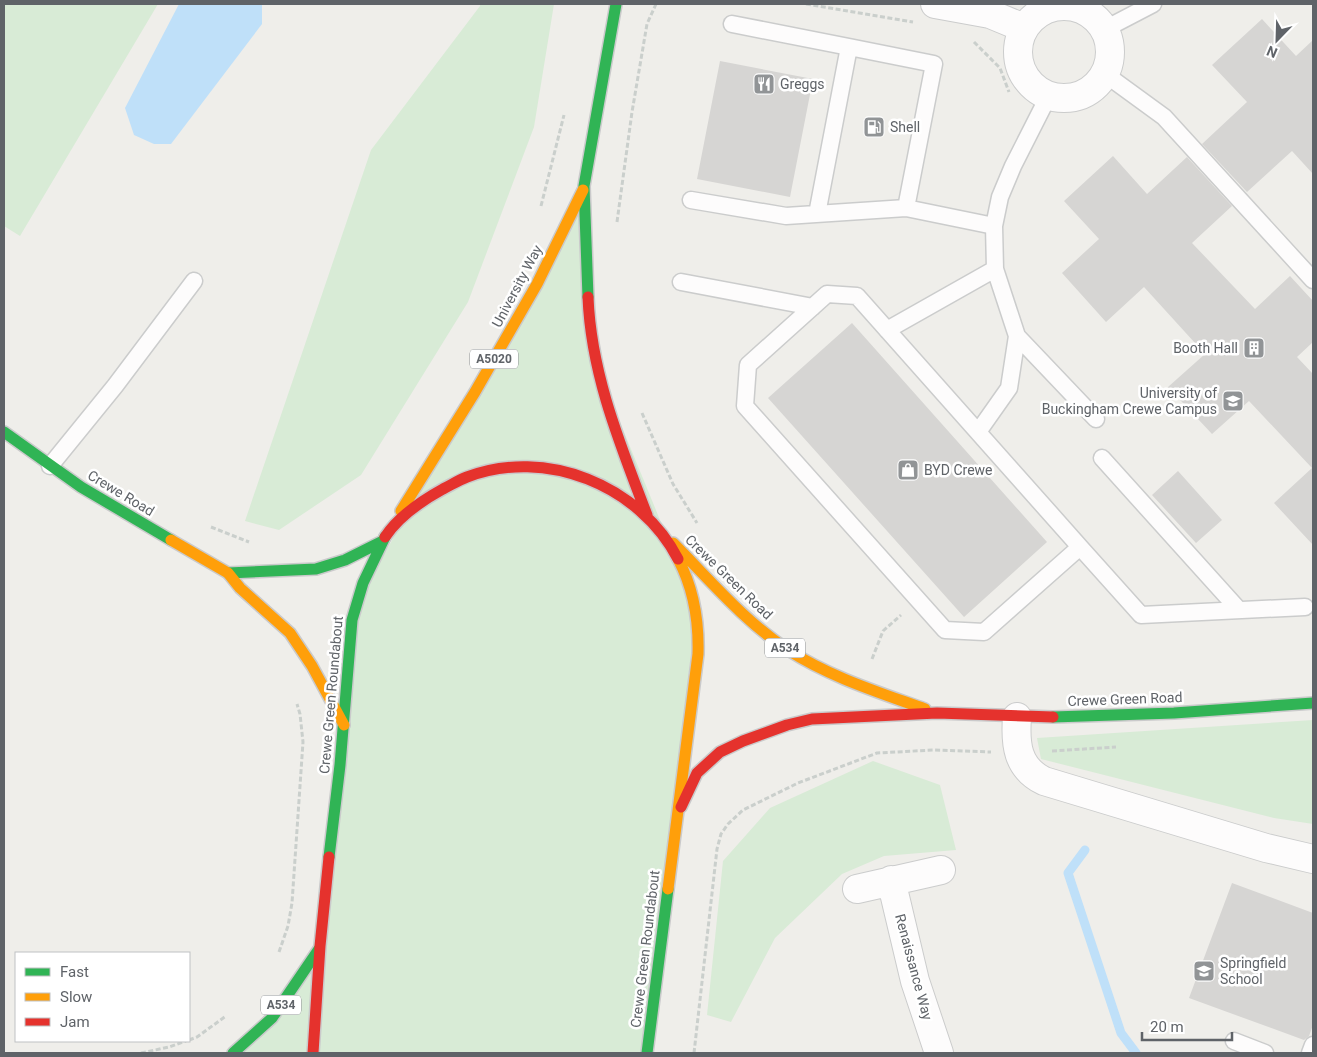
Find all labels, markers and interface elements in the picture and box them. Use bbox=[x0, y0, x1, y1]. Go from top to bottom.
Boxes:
north arrow bbox=[1252, 15, 1302, 65]
text: N bbox=[1264, 43, 1280, 61]
restaurant icon: Greggs bbox=[752, 72, 776, 96]
place label: Greggs bbox=[780, 76, 825, 92]
fuel station icon: Shell bbox=[862, 115, 886, 139]
place label: Shell bbox=[890, 119, 920, 135]
street label: University Way bbox=[489, 242, 546, 330]
building icon: Booth Hall bbox=[1242, 336, 1266, 360]
place label: Booth Hall bbox=[1173, 340, 1238, 356]
road number: A5020 bbox=[470, 349, 518, 368]
place label: University of Buckingham Crewe Campus bbox=[1042, 385, 1217, 417]
school or university icon: University of Buckingham Crewe Campus bbox=[1221, 389, 1245, 413]
shop icon: BYD Crewe bbox=[896, 458, 920, 482]
place label: BYD Crewe bbox=[924, 462, 993, 478]
street label: Crewe Road bbox=[85, 467, 157, 519]
street label: Crewe Green Road bbox=[682, 531, 776, 623]
street label: Crewe Green Roundabout bbox=[316, 615, 346, 775]
road number: A534 bbox=[765, 638, 805, 658]
street label: Crewe Green Road bbox=[1067, 689, 1183, 709]
street label: Crewe Green Roundabout bbox=[627, 869, 663, 1029]
street label: Renaissance Way bbox=[892, 912, 936, 1022]
legend bbox=[15, 952, 190, 1042]
place label: Springfield School bbox=[1220, 955, 1286, 987]
school or university icon: Springfield School bbox=[1192, 959, 1216, 983]
text: Fast bbox=[60, 963, 89, 981]
text: Slow bbox=[60, 988, 92, 1006]
road number: A534 bbox=[261, 996, 301, 1014]
scale bar bbox=[1142, 1010, 1232, 1042]
text: Jam bbox=[60, 1013, 90, 1031]
text: 20 m bbox=[1150, 1018, 1184, 1036]

